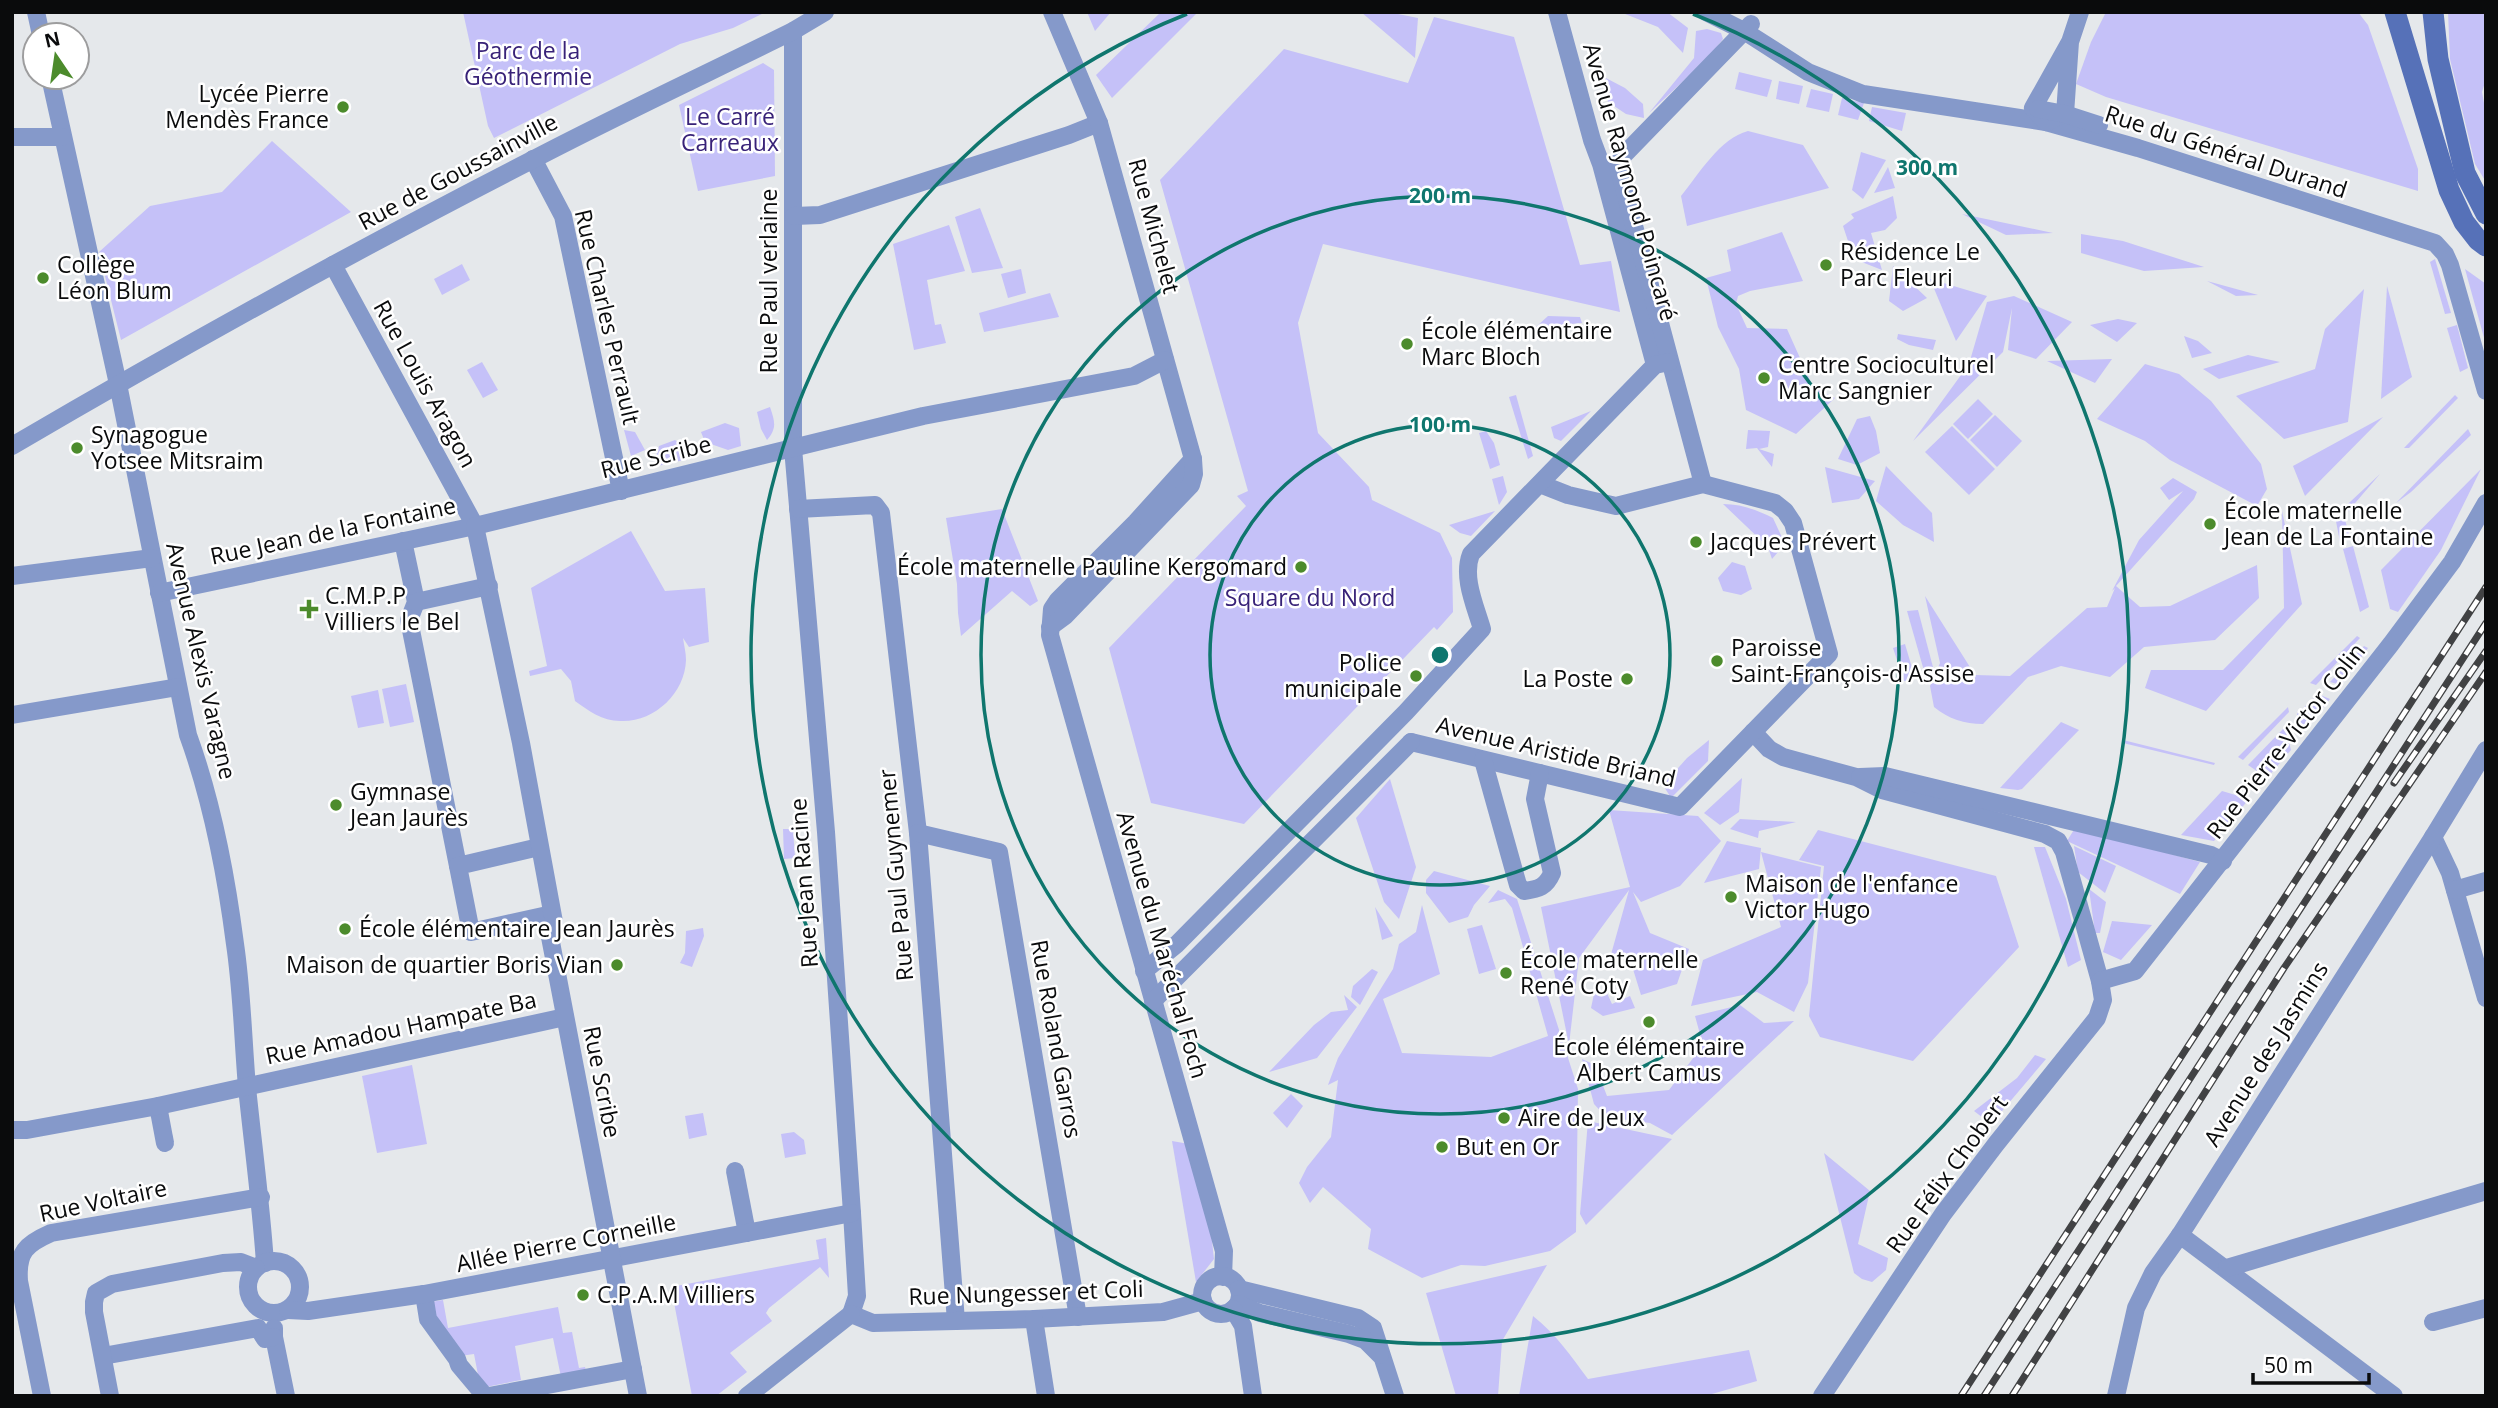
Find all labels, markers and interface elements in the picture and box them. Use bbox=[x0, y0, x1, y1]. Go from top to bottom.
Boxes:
north arrow bbox=[21, 21, 91, 91]
text: N bbox=[42, 25, 63, 54]
park label: Parc de la Géothermie bbox=[464, 34, 592, 92]
street label: Avenue Raymond Poincaré bbox=[1576, 39, 1686, 324]
place label: Lycée Pierre Mendès France bbox=[165, 77, 329, 135]
street label: Rue du Général Durand bbox=[2101, 97, 2352, 205]
marker: Lycée Pierre Mendès France bbox=[335, 99, 351, 115]
park label: Le Carré Carreaux bbox=[681, 100, 779, 158]
street label: Rue de Goussainville bbox=[352, 105, 563, 237]
text: 300 m bbox=[1896, 153, 1958, 181]
street label: Rue Michelet bbox=[1122, 155, 1188, 297]
text: 200 m bbox=[1409, 181, 1471, 209]
street label: Rue Paul verlaine bbox=[752, 189, 784, 373]
street label: Rue Charles Perrault bbox=[568, 206, 648, 428]
place label: Résidence Le Parc Fleuri bbox=[1840, 235, 1980, 293]
place label: Collège Léon Blum bbox=[57, 248, 172, 306]
marker: Résidence Le Parc Fleuri bbox=[1818, 257, 1834, 273]
marker: Collège Léon Blum bbox=[35, 270, 51, 286]
street label: Rue Louis Aragon bbox=[367, 294, 485, 473]
place label: École élémentaire Marc Bloch bbox=[1421, 314, 1612, 372]
marker: École élémentaire Marc Bloch bbox=[1399, 336, 1415, 352]
place label: Centre Socioculturel Marc Sangnier bbox=[1778, 348, 1994, 406]
marker: Centre Socioculturel Marc Sangnier bbox=[1756, 370, 1772, 386]
text: 100 m bbox=[1409, 410, 1471, 438]
place label: Synagogue Yotsee Mitsraim bbox=[91, 418, 264, 476]
street label: Rue Scribe bbox=[597, 427, 714, 485]
marker: Synagogue Yotsee Mitsraim bbox=[69, 440, 85, 456]
street label: Rue Jean de la Fontaine bbox=[207, 488, 459, 572]
place label: École maternelle Jean de La Fontaine bbox=[2222, 494, 2433, 552]
marker: École maternelle Jean de La Fontaine bbox=[2202, 516, 2218, 532]
place label: Jacques Prévert bbox=[1708, 525, 1876, 557]
marker: Jacques Prévert bbox=[1688, 534, 1704, 550]
street label: Avenue Alexis Varagne bbox=[159, 539, 245, 782]
place label: École maternelle Pauline Kergomard bbox=[897, 550, 1287, 582]
marker: École maternelle Pauline Kergomard bbox=[1293, 559, 1309, 575]
place label: C.M.P.P Villiers le Bel bbox=[325, 579, 459, 637]
park label: Square du Nord bbox=[1225, 581, 1395, 613]
marker: C.M.P.P Villiers le Bel bbox=[299, 599, 319, 619]
place label: Paroisse Saint-François-d'Assise bbox=[1731, 631, 1974, 689]
street label: Rue Pierre-Victor Colin bbox=[2198, 636, 2372, 845]
centre of rings bbox=[1428, 643, 1452, 667]
place label: Police municipale bbox=[1284, 646, 1402, 704]
marker: Paroisse Saint-François-d'Assise bbox=[1709, 653, 1725, 669]
place label: La Poste bbox=[1522, 662, 1613, 694]
marker: Police municipale bbox=[1408, 668, 1424, 684]
marker: La Poste bbox=[1619, 671, 1635, 687]
street label: Avenue Aristide Briand bbox=[1433, 708, 1679, 794]
street label: Rue Paul Guynemer bbox=[870, 767, 920, 982]
place label: Gymnase Jean Jaurès bbox=[348, 775, 468, 833]
marker: Gymnase Jean Jaurès bbox=[328, 797, 344, 813]
street label: Rue Jean Racine bbox=[781, 797, 825, 969]
street label: Avenue du Maréchal Foch bbox=[1109, 807, 1216, 1082]
place label: Maison de l'enfance Victor Hugo bbox=[1745, 867, 1959, 925]
marker: Maison de l'enfance Victor Hugo bbox=[1723, 889, 1739, 905]
place label: École élémentaire Jean Jaurès bbox=[359, 912, 675, 944]
marker: École élémentaire Jean Jaurès bbox=[337, 921, 353, 937]
street label: Rue Roland Garros bbox=[1024, 937, 1090, 1141]
place label: École maternelle René Coty bbox=[1520, 943, 1698, 1001]
place label: Maison de quartier Boris Vian bbox=[286, 948, 603, 980]
street label: Avenue des Jasmins bbox=[2195, 955, 2335, 1152]
marker: Maison de quartier Boris Vian bbox=[609, 957, 625, 973]
marker: École maternelle René Coty bbox=[1498, 965, 1514, 981]
street label: Rue Amadou Hampate Ba bbox=[262, 983, 539, 1071]
marker: École élémentaire Albert Camus bbox=[1641, 1014, 1657, 1030]
street label: Rue Scribe bbox=[576, 1023, 629, 1140]
place label: École élémentaire Albert Camus bbox=[1553, 1030, 1745, 1088]
street label: Rue Félix Chobert bbox=[1878, 1088, 2015, 1259]
place label: Aire de Jeux bbox=[1518, 1101, 1645, 1133]
marker: Aire de Jeux bbox=[1496, 1110, 1512, 1126]
place label: But en Or bbox=[1456, 1130, 1560, 1162]
marker: But en Or bbox=[1434, 1139, 1450, 1155]
street label: Rue Voltaire bbox=[36, 1171, 170, 1229]
street label: Allée Pierre Corneille bbox=[453, 1205, 678, 1279]
street label: Rue Nungesser et Coli bbox=[908, 1272, 1144, 1312]
place label: C.P.A.M Villiers bbox=[597, 1278, 755, 1310]
marker: C.P.A.M Villiers bbox=[575, 1287, 591, 1303]
scale bar bbox=[2253, 1342, 2368, 1386]
text: 50 m bbox=[2264, 1351, 2313, 1379]

